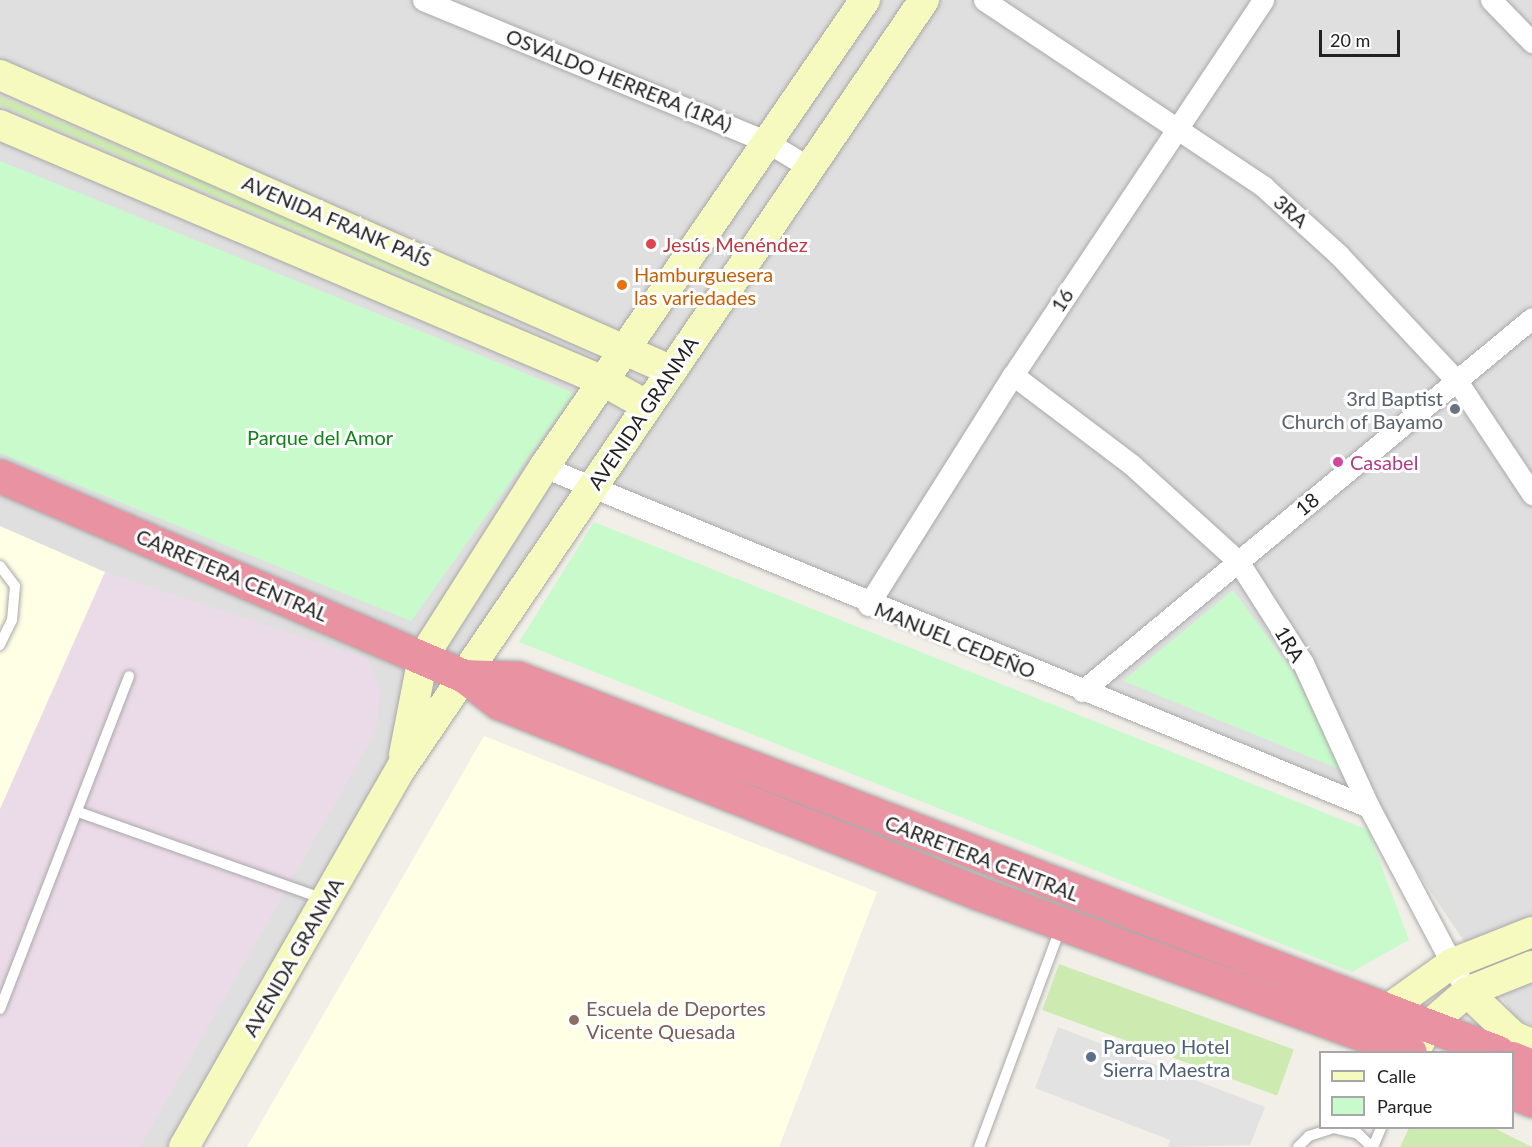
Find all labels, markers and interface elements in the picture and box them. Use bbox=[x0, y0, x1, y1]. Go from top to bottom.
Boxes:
scale bar bbox=[1322, 18, 1403, 56]
street label: OSVALDO HERRERA (1RA) bbox=[502, 24, 736, 136]
text: 20 m bbox=[1330, 29, 1370, 51]
street label: AVENIDA FRANK PAÍS bbox=[238, 170, 436, 272]
street label: 3RA bbox=[1269, 189, 1313, 233]
place label: Jesús Menéndez bbox=[663, 232, 808, 256]
marker: Jesús Menéndez bbox=[644, 237, 658, 251]
place label: Hamburguesera las variedades bbox=[634, 262, 773, 309]
marker: Hamburguesera las variedades bbox=[615, 278, 629, 292]
street label: 16 bbox=[1046, 284, 1078, 316]
street label: AVENIDA GRANMA bbox=[583, 332, 703, 494]
place label: 3rd Baptist Church of Bayamo bbox=[1281, 386, 1443, 433]
marker: 3rd Baptist Church of Bayamo bbox=[1448, 402, 1462, 416]
park label: Parque del Amor bbox=[247, 425, 393, 449]
place label: Casabel bbox=[1350, 450, 1418, 474]
marker: Casabel bbox=[1331, 455, 1345, 469]
street label: 18 bbox=[1290, 487, 1324, 521]
street label: CARRETERA CENTRAL bbox=[132, 524, 332, 626]
street label: MANUEL CEDEÑO bbox=[871, 597, 1039, 683]
street label: 1RA bbox=[1270, 622, 1310, 666]
street label: CARRETERA CENTRAL bbox=[881, 810, 1083, 906]
street label: AVENIDA GRANMA bbox=[238, 873, 348, 1041]
place label: Escuela de Deportes Vicente Quesada bbox=[586, 996, 766, 1043]
marker: Escuela de Deportes Vicente Quesada bbox=[567, 1013, 581, 1027]
place label: Parqueo Hotel Sierra Maestra bbox=[1103, 1034, 1230, 1081]
marker: Parqueo Hotel Sierra Maestra bbox=[1084, 1050, 1098, 1064]
legend bbox=[1319, 1051, 1514, 1129]
text: Calle bbox=[1377, 1065, 1416, 1087]
text: Parque bbox=[1377, 1095, 1432, 1117]

